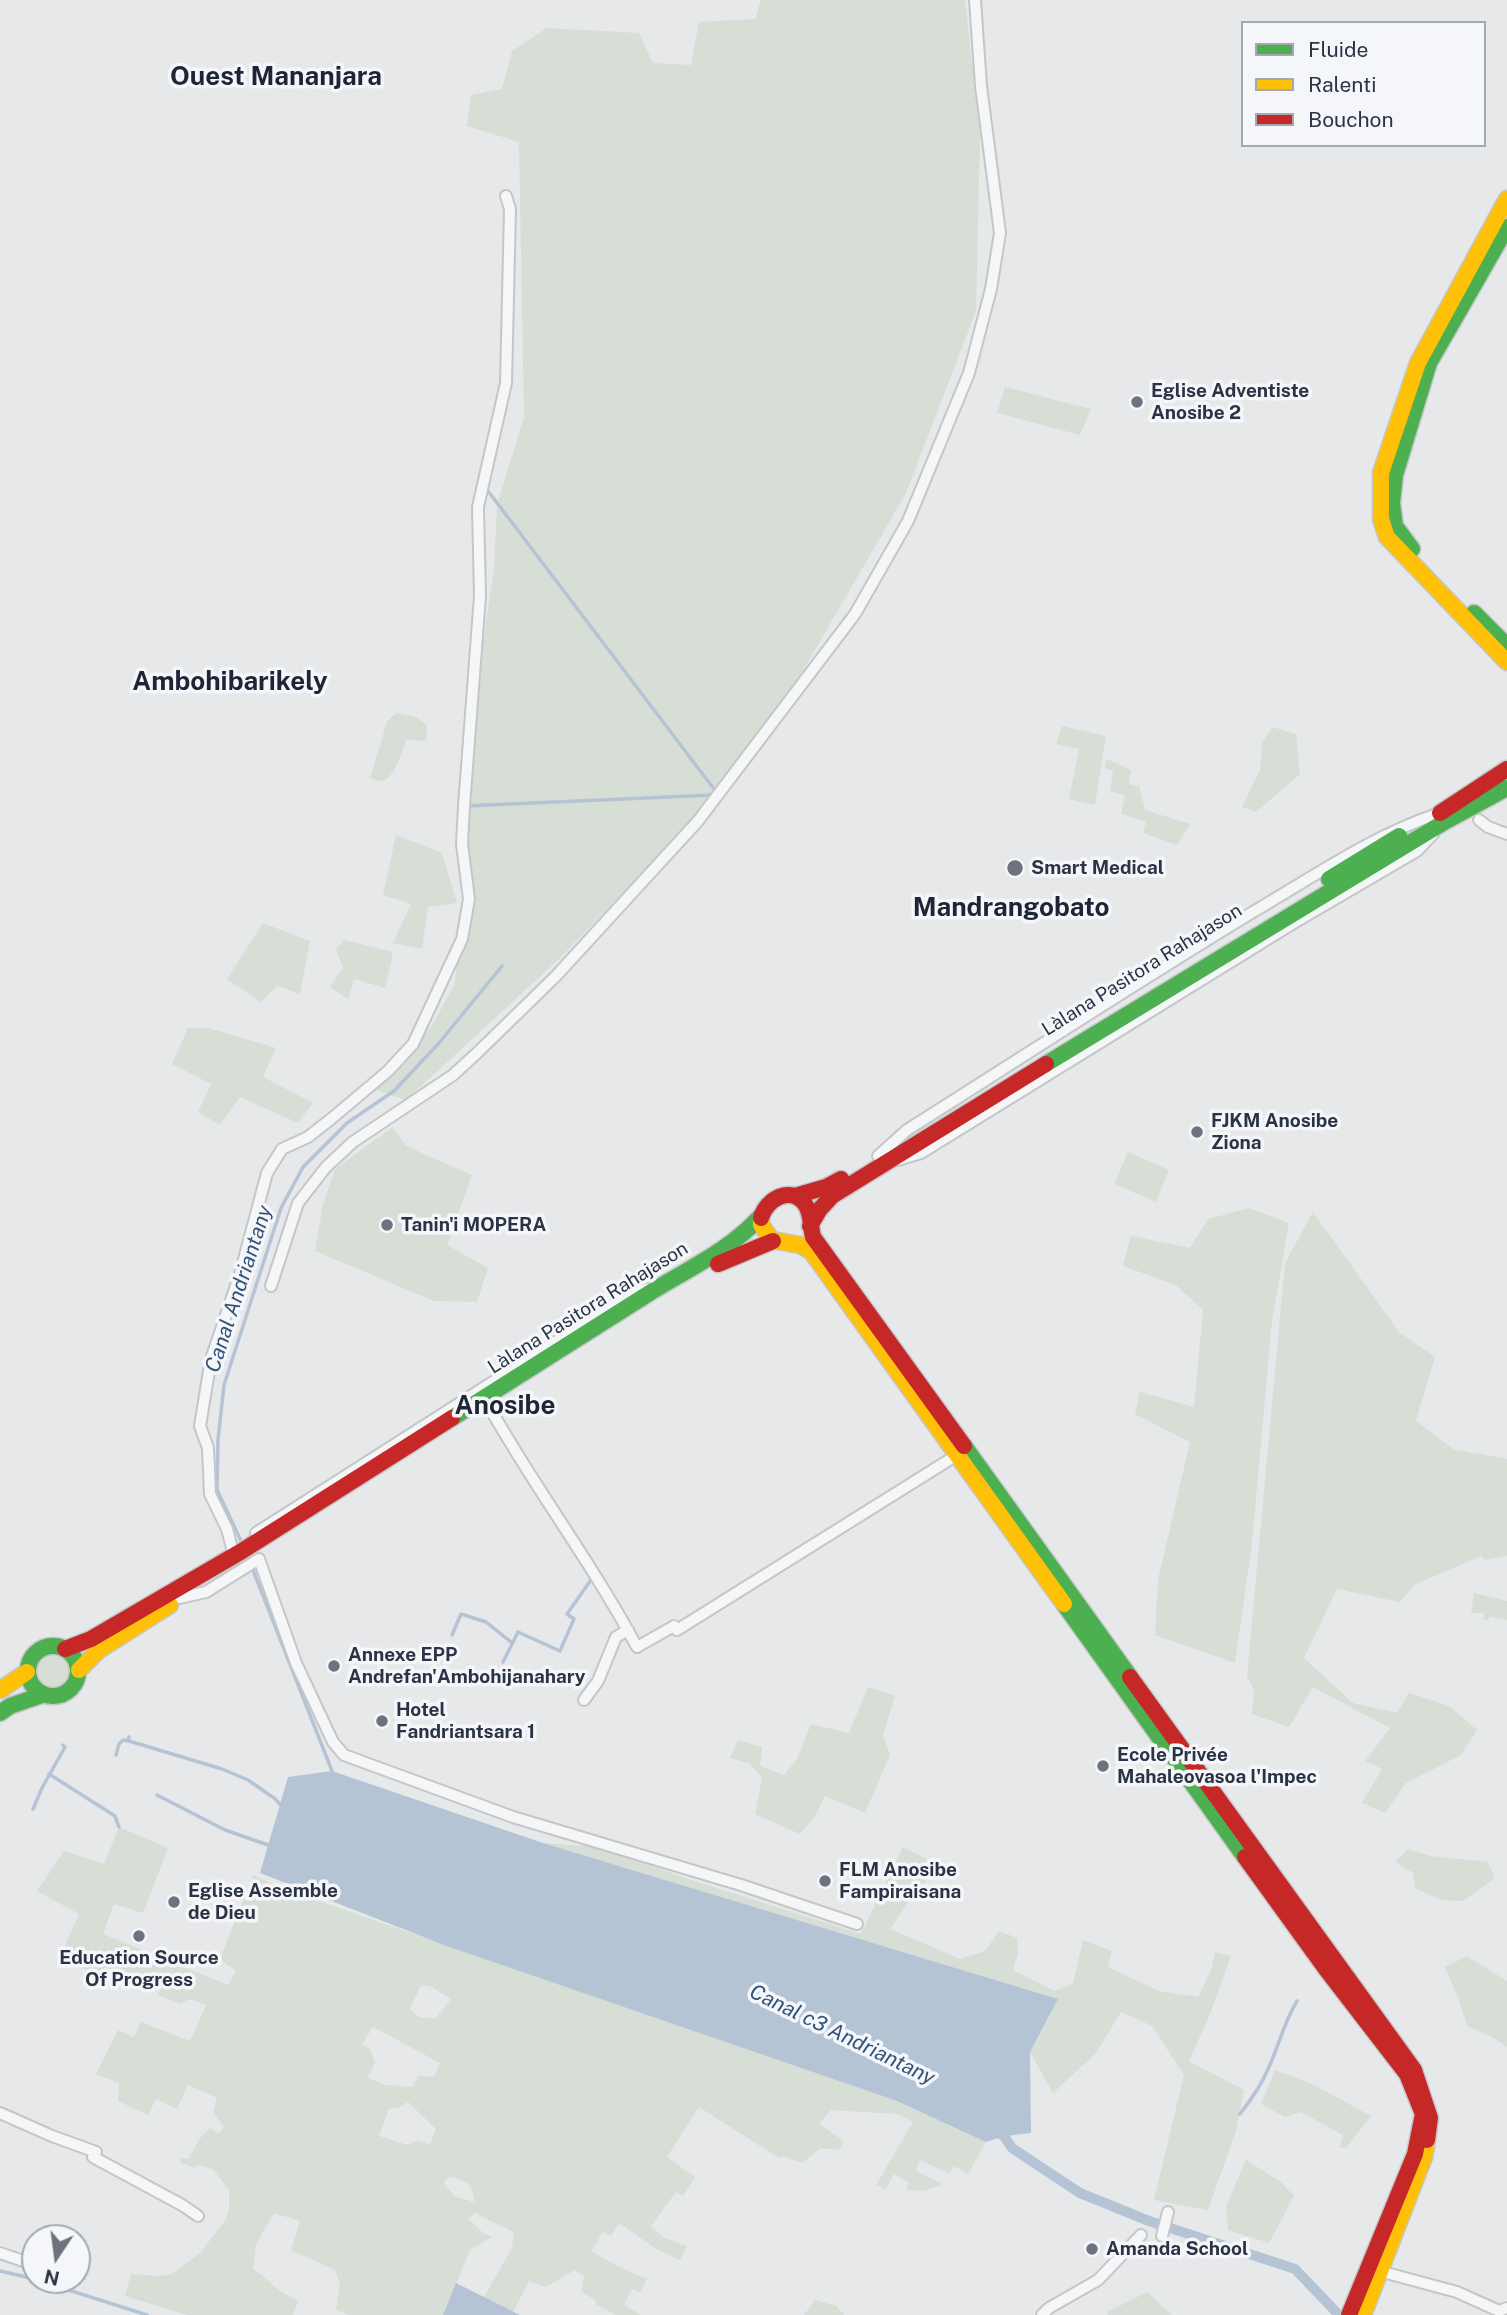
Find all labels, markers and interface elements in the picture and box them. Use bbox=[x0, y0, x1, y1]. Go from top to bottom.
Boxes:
legend bbox=[1241, 21, 1486, 147]
text: Fluide bbox=[1308, 37, 1368, 62]
district label: Ouest Mananjara bbox=[170, 61, 382, 93]
text: Ralenti bbox=[1308, 72, 1376, 97]
text: Bouchon bbox=[1308, 107, 1394, 132]
place label: Eglise Adventiste Anosibe 2 bbox=[1151, 380, 1309, 424]
marker: Eglise Adventiste Anosibe 2 bbox=[1129, 394, 1145, 410]
district label: Ambohibarikely bbox=[132, 666, 328, 698]
place label: Smart Medical bbox=[1031, 857, 1164, 879]
marker: Smart Medical bbox=[1005, 858, 1025, 878]
district label: Mandrangobato bbox=[913, 892, 1109, 924]
street label: Làlana Pasitora Rahajason bbox=[1038, 899, 1246, 1041]
place label: FJKM Anosibe Ziona bbox=[1211, 1110, 1338, 1154]
marker: FJKM Anosibe Ziona bbox=[1189, 1124, 1205, 1140]
water label: Canal Andriantany bbox=[200, 1202, 278, 1376]
place label: Tanin'i MOPERA bbox=[401, 1214, 546, 1236]
marker: Tanin'i MOPERA bbox=[379, 1217, 395, 1233]
street label: Làlana Pasitora Rahajason bbox=[484, 1237, 692, 1379]
district label: Anosibe bbox=[455, 1390, 555, 1422]
place label: Annexe EPP Andrefan'Ambohijanahary bbox=[348, 1644, 585, 1688]
marker: Annexe EPP Andrefan'Ambohijanahary bbox=[326, 1658, 342, 1674]
place label: Hotel Fandriantsara 1 bbox=[396, 1699, 535, 1743]
marker: Hotel Fandriantsara 1 bbox=[374, 1713, 390, 1729]
place label: Ecole Privée Mahaleovasoa l'Impec bbox=[1117, 1744, 1317, 1788]
marker: Ecole Privée Mahaleovasoa l'Impec bbox=[1095, 1758, 1111, 1774]
place label: FLM Anosibe Fampiraisana bbox=[839, 1859, 961, 1903]
marker: FLM Anosibe Fampiraisana bbox=[817, 1873, 833, 1889]
place label: Eglise Assemble de Dieu bbox=[188, 1880, 338, 1924]
marker: Eglise Assemble de Dieu bbox=[166, 1894, 182, 1910]
marker: Education Source Of Progress bbox=[131, 1928, 147, 1944]
place label: Education Source Of Progress bbox=[59, 1947, 219, 1991]
water label: Canal c3 Andriantany bbox=[745, 1979, 939, 2091]
north arrow bbox=[21, 2224, 91, 2294]
place label: Amanda School bbox=[1106, 2238, 1248, 2260]
marker: Amanda School bbox=[1084, 2241, 1100, 2257]
text: N bbox=[42, 2265, 61, 2290]

